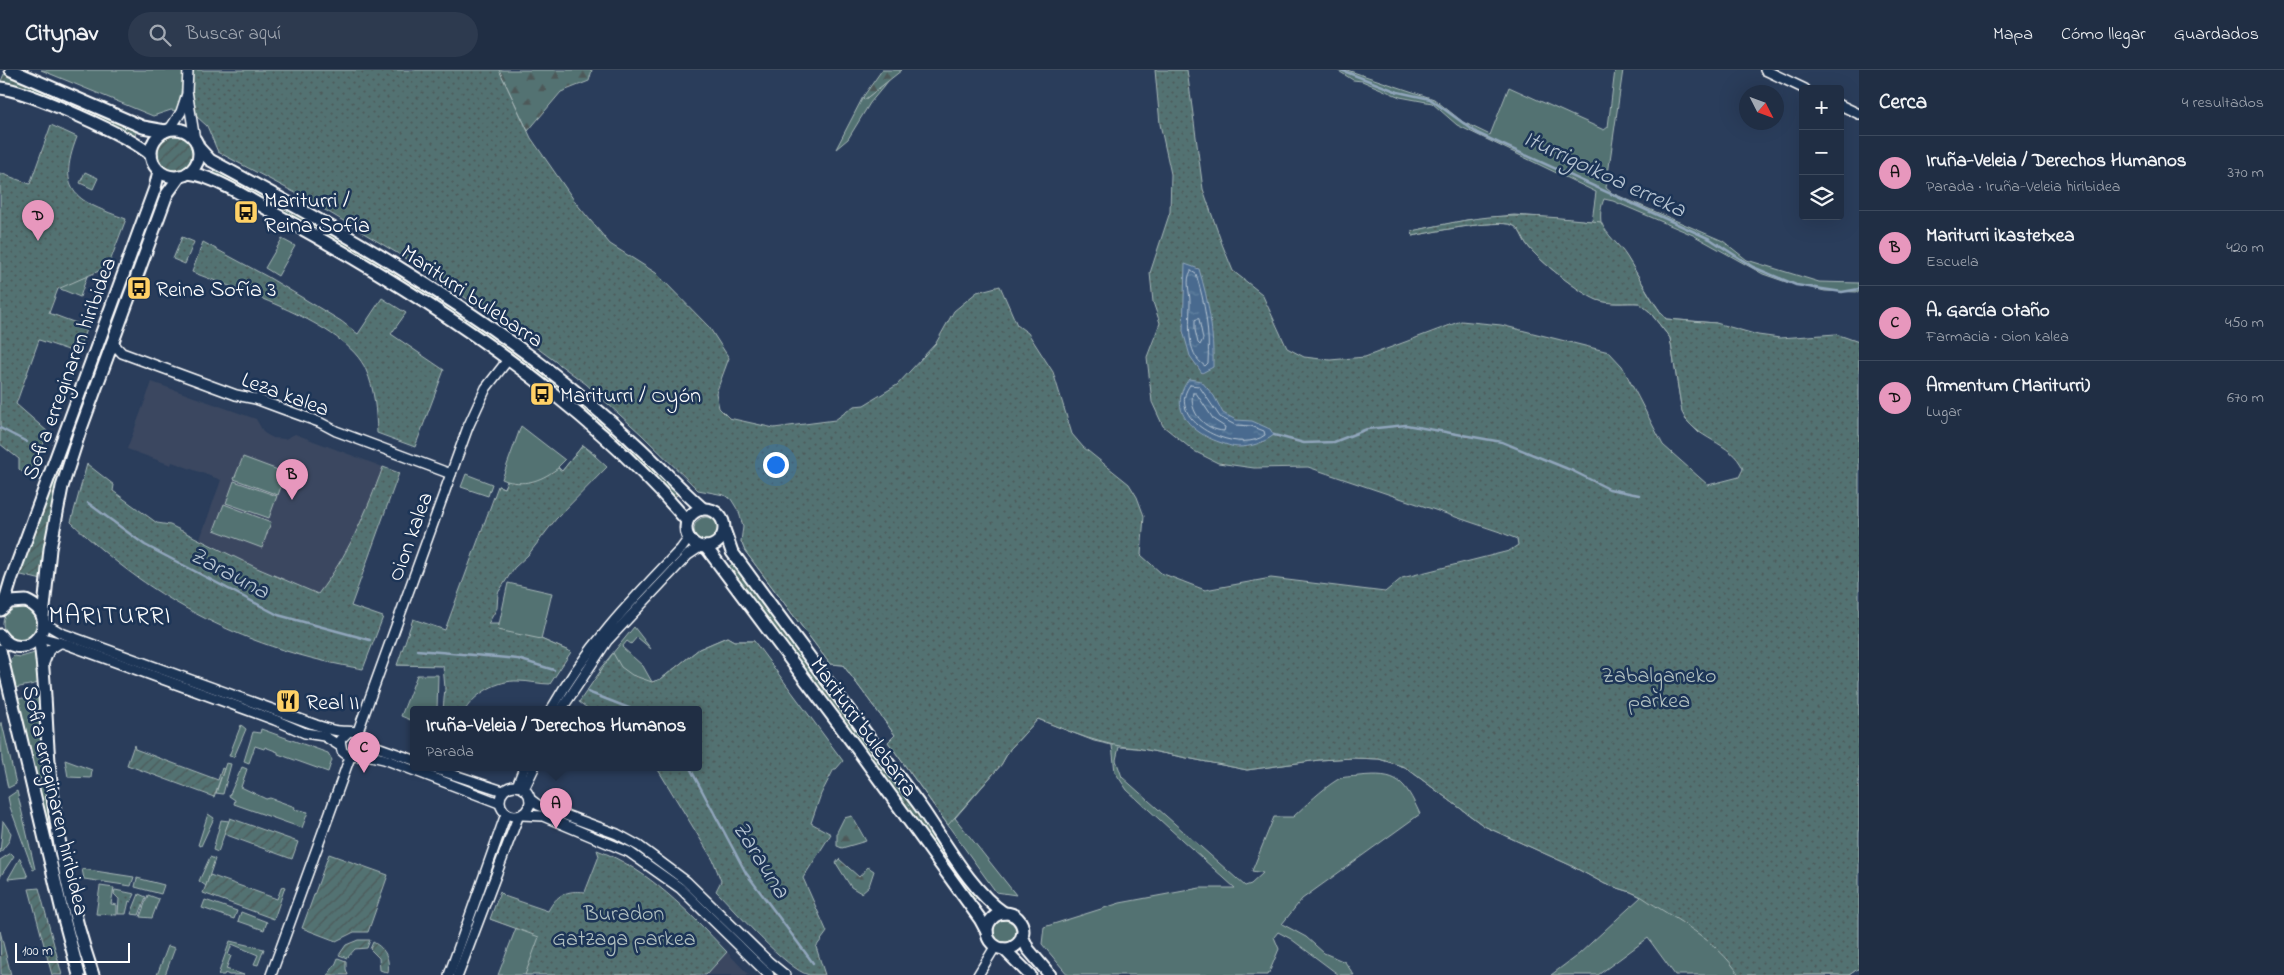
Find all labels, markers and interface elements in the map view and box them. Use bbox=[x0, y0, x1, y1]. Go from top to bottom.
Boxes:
search box bbox=[128, 12, 478, 57]
text: Citynav bbox=[25, 17, 98, 52]
icon: search bbox=[146, 21, 174, 49]
text: Buscar aquí bbox=[186, 21, 281, 48]
text: Mapa bbox=[1993, 22, 2033, 48]
text: Cómo llegar bbox=[2061, 22, 2146, 48]
text: Guardados bbox=[2174, 22, 2259, 48]
north arrow bbox=[1739, 85, 1784, 130]
map controls bbox=[1799, 85, 1844, 220]
button: + bbox=[1799, 85, 1844, 130]
text: Cerca bbox=[1879, 88, 1927, 118]
text: 4 resultados bbox=[2182, 91, 2264, 115]
water label: Iturrigoikoa erreka bbox=[1517, 122, 1692, 229]
button: − bbox=[1799, 130, 1844, 175]
text: Iruña-Veleia / Derechos Humanos bbox=[1926, 148, 2187, 175]
text: A bbox=[1890, 161, 1900, 185]
text: 370 m bbox=[2227, 161, 2264, 185]
button: layers bbox=[1799, 175, 1844, 220]
text: Parada · Iruña-Veleia hiribidea bbox=[1926, 175, 2120, 199]
place label: Mariturri / Reina Sofía bbox=[264, 186, 370, 243]
bus stop icon: Mariturri / Reina Sofía bbox=[233, 199, 259, 225]
pin: D bbox=[22, 200, 54, 241]
text: Mariturri ikastetxea bbox=[1926, 223, 2075, 250]
text: B bbox=[1890, 236, 1900, 260]
text: 420 m bbox=[2226, 236, 2264, 260]
street label: Mariturri bulebarra bbox=[394, 238, 549, 357]
text: Escuela bbox=[1926, 250, 1979, 274]
street label: Sofia erreginaren hiribidea bbox=[16, 253, 127, 485]
bus stop icon: Reina Sofía 3 bbox=[126, 275, 152, 301]
place label: Reina Sofía 3 bbox=[156, 275, 276, 307]
text: A. García Otaño bbox=[1926, 298, 2050, 325]
text: C bbox=[1891, 311, 1899, 335]
text: 450 m bbox=[2225, 311, 2264, 335]
text: Farmacia · Oion kalea bbox=[1926, 325, 2069, 349]
street label: Leza kalea bbox=[236, 365, 333, 427]
text: Armentum (Mariturri) bbox=[1926, 373, 2090, 400]
bus stop icon: Mariturri / Oyón bbox=[529, 381, 555, 407]
place label: Mariturri / Oyón bbox=[560, 381, 701, 414]
text: D bbox=[1889, 386, 1901, 410]
text: 670 m bbox=[2227, 386, 2264, 410]
text: Lugar bbox=[1926, 400, 1962, 424]
your location bbox=[763, 452, 789, 478]
pin: B bbox=[276, 459, 308, 500]
street label: Oion kalea bbox=[381, 488, 443, 586]
water label: Zarauna bbox=[183, 539, 276, 610]
district label: MARITURRI bbox=[49, 599, 171, 635]
street label: Mariturri bulebarra bbox=[801, 651, 924, 804]
park label: Zabalganeko parkea bbox=[1601, 661, 1717, 718]
street label: Sofia erreginaren hiribidea bbox=[11, 683, 96, 919]
restaurant icon: Real II bbox=[275, 688, 301, 714]
place label: Real II bbox=[306, 688, 359, 720]
popup bbox=[410, 706, 702, 771]
text: Iruña-Veleia / Derechos Humanos bbox=[426, 713, 686, 740]
pin: C bbox=[348, 732, 380, 773]
text: Parada bbox=[426, 740, 474, 764]
pin: A bbox=[540, 788, 572, 829]
water label: Zarauna bbox=[722, 815, 798, 907]
park label: Buradon Gatzaga parkea bbox=[552, 899, 696, 957]
scale bar bbox=[15, 940, 130, 963]
text: 100 m bbox=[22, 941, 53, 962]

